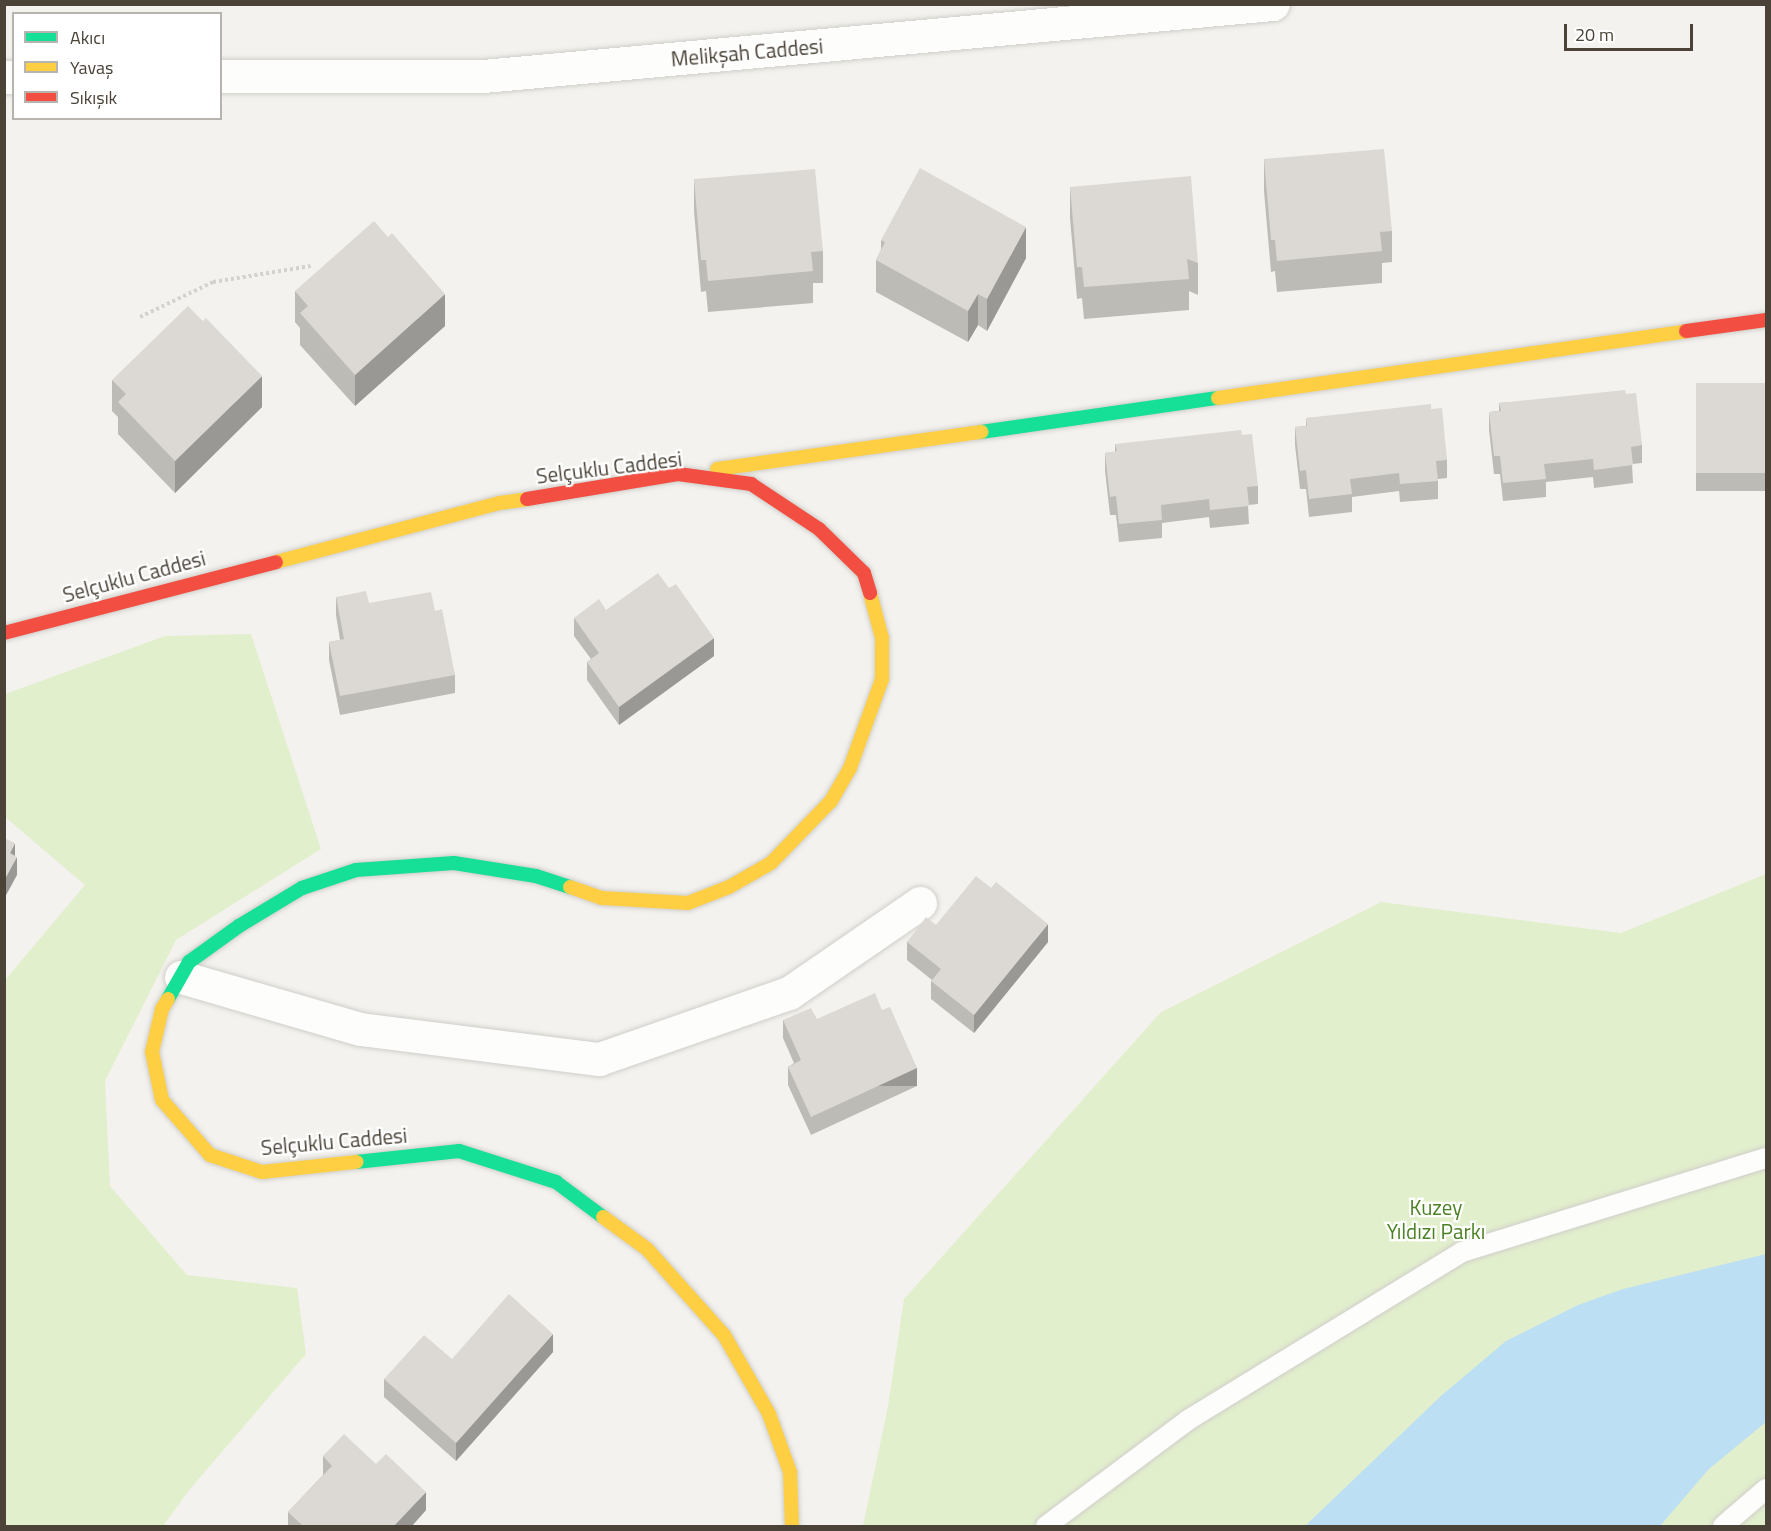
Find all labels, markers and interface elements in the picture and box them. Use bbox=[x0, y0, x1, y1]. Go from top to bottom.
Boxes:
legend bbox=[12, 12, 222, 120]
scale bar bbox=[1567, 12, 1696, 50]
text: 20 m bbox=[1575, 21, 1614, 48]
text: Akıcı bbox=[70, 24, 105, 51]
street label: Melikşah Caddesi bbox=[670, 33, 824, 71]
text: Yavaş bbox=[70, 54, 113, 81]
text: Sıkışık bbox=[70, 84, 117, 111]
street label: Selçuklu Caddesi bbox=[535, 446, 683, 488]
street label: Selçuklu Caddesi bbox=[60, 545, 208, 607]
street label: Selçuklu Caddesi bbox=[260, 1122, 408, 1160]
park label: Kuzey Yıldızı Parkı bbox=[1387, 1194, 1485, 1244]

